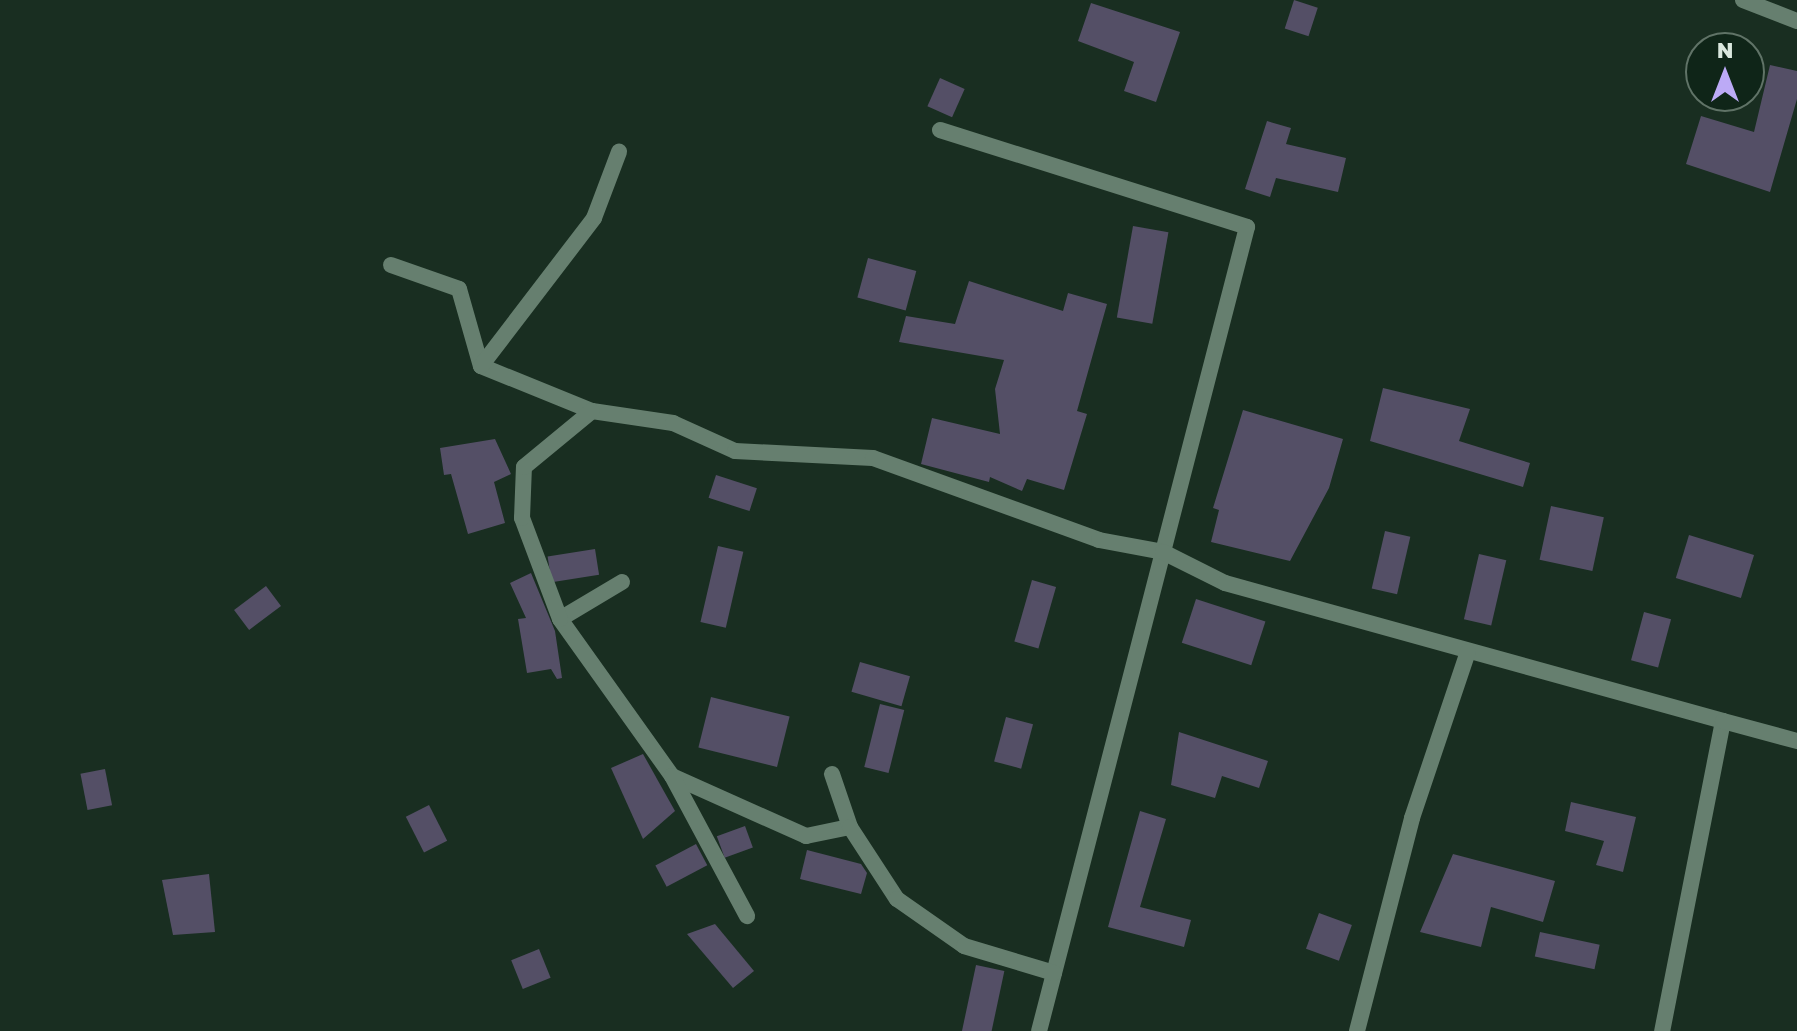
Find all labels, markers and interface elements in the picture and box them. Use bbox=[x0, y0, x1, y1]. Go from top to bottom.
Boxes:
north arrow bbox=[1685, 32, 1765, 112]
text: N bbox=[1717, 36, 1733, 63]

